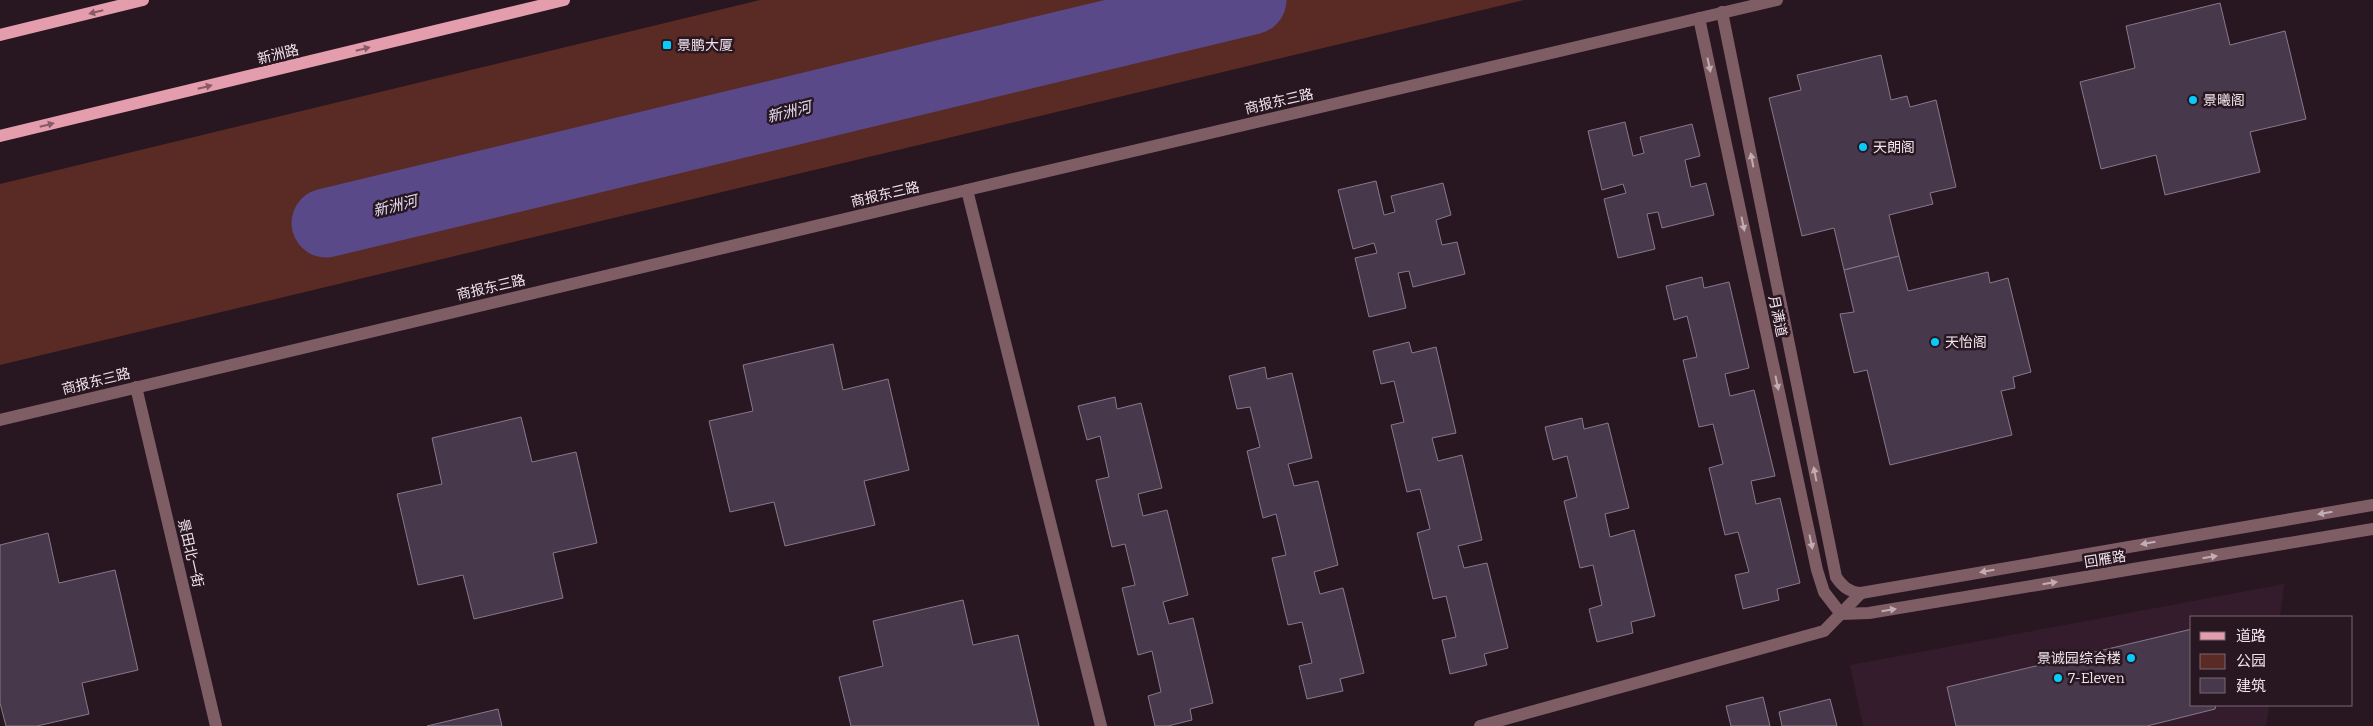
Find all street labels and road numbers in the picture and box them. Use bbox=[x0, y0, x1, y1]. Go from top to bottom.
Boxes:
street label: 新洲路 bbox=[256, 41, 301, 68]
street label: 商报东三路 bbox=[1243, 85, 1315, 118]
street label: 商报东三路 bbox=[849, 178, 921, 211]
street label: 商报东三路 bbox=[455, 271, 527, 304]
street label: 月满道 bbox=[1765, 294, 1790, 338]
street label: 商报东三路 bbox=[60, 365, 132, 398]
street label: 景田北一街 bbox=[174, 517, 207, 589]
street label: 回雁路 bbox=[2083, 548, 2127, 571]

